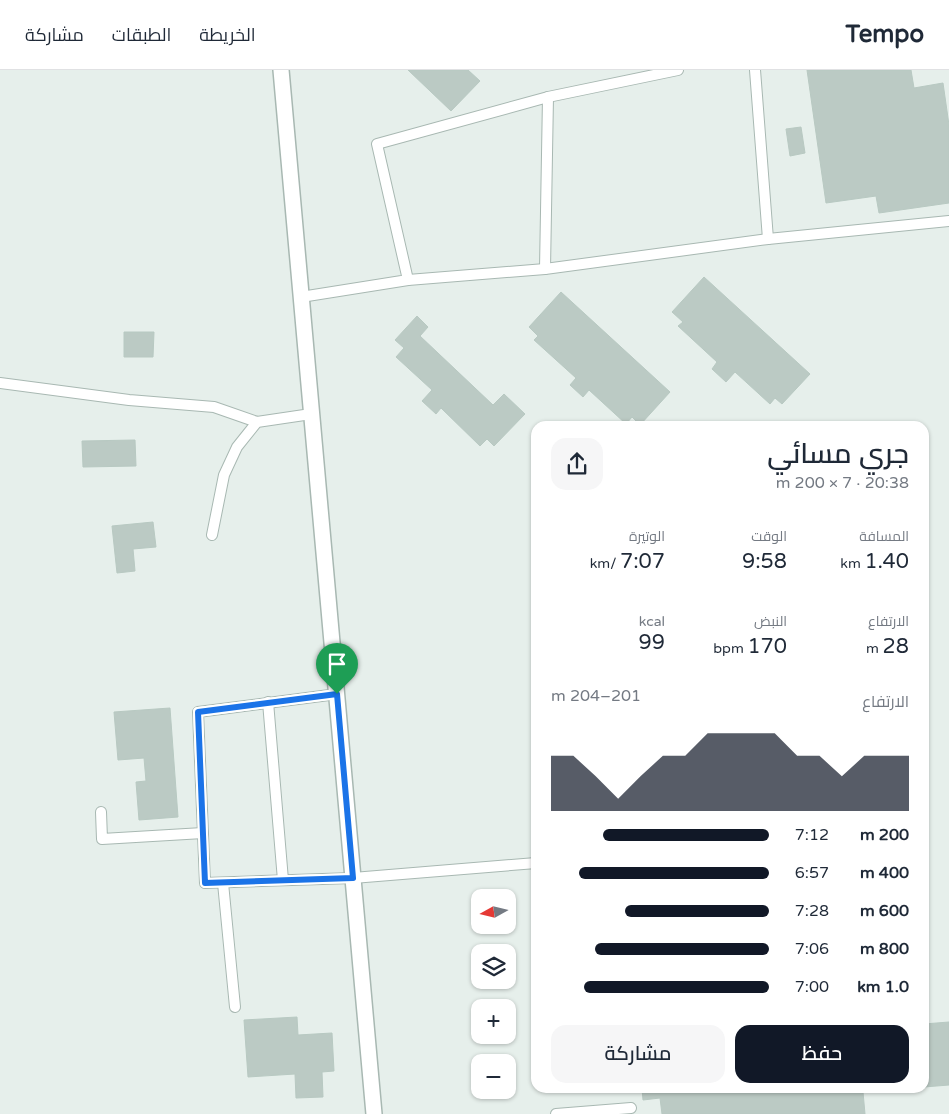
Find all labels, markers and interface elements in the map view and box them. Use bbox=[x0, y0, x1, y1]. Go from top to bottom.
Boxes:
text: Tempo bbox=[846, 20, 924, 49]
text: مشاركة bbox=[25, 24, 84, 46]
text: الطبقات bbox=[112, 24, 171, 46]
text: الخريطة bbox=[199, 24, 256, 46]
text: جري مسائي bbox=[767, 437, 909, 471]
button: share bbox=[551, 438, 603, 490]
text: 20:38 · 7 × 200 m bbox=[776, 473, 909, 493]
text: الوتيرة bbox=[629, 528, 665, 545]
text: الوقت bbox=[751, 528, 787, 545]
text: المسافة bbox=[859, 528, 909, 545]
text: 7:07 bbox=[620, 549, 665, 574]
text: 9:58 bbox=[742, 549, 787, 574]
text: 1.40 bbox=[864, 549, 909, 574]
text: /km bbox=[590, 555, 620, 572]
text: km bbox=[840, 555, 864, 572]
text: kcal bbox=[639, 613, 665, 630]
text: النبض bbox=[754, 613, 787, 630]
text: الارتفاع bbox=[868, 613, 909, 630]
text: 99 bbox=[639, 630, 665, 655]
text: 170 bbox=[747, 634, 787, 659]
text: 28 bbox=[883, 634, 909, 659]
text: bpm bbox=[713, 640, 747, 657]
text: m bbox=[866, 640, 883, 657]
pin bbox=[316, 643, 358, 694]
icon: arrive bbox=[323, 650, 351, 678]
text: 201–204 m bbox=[551, 686, 641, 706]
text: الارتفاع bbox=[862, 692, 909, 712]
text: 7:12 bbox=[795, 825, 829, 845]
text: 200 m bbox=[860, 825, 909, 845]
text: 6:57 bbox=[795, 863, 829, 883]
text: 400 m bbox=[860, 863, 909, 883]
north arrow bbox=[471, 889, 516, 934]
map controls bbox=[471, 889, 516, 1099]
text: 7:28 bbox=[795, 901, 829, 921]
text: 600 m bbox=[860, 901, 909, 921]
text: 7:06 bbox=[795, 939, 829, 959]
text: 800 m bbox=[860, 939, 909, 959]
button: layers bbox=[471, 944, 516, 989]
text: 7:00 bbox=[795, 977, 829, 997]
text: 1.0 km bbox=[857, 977, 909, 997]
button: + bbox=[471, 999, 516, 1044]
button: مشاركة bbox=[551, 1025, 725, 1083]
button: حفظ bbox=[735, 1025, 909, 1083]
button: − bbox=[471, 1054, 516, 1099]

